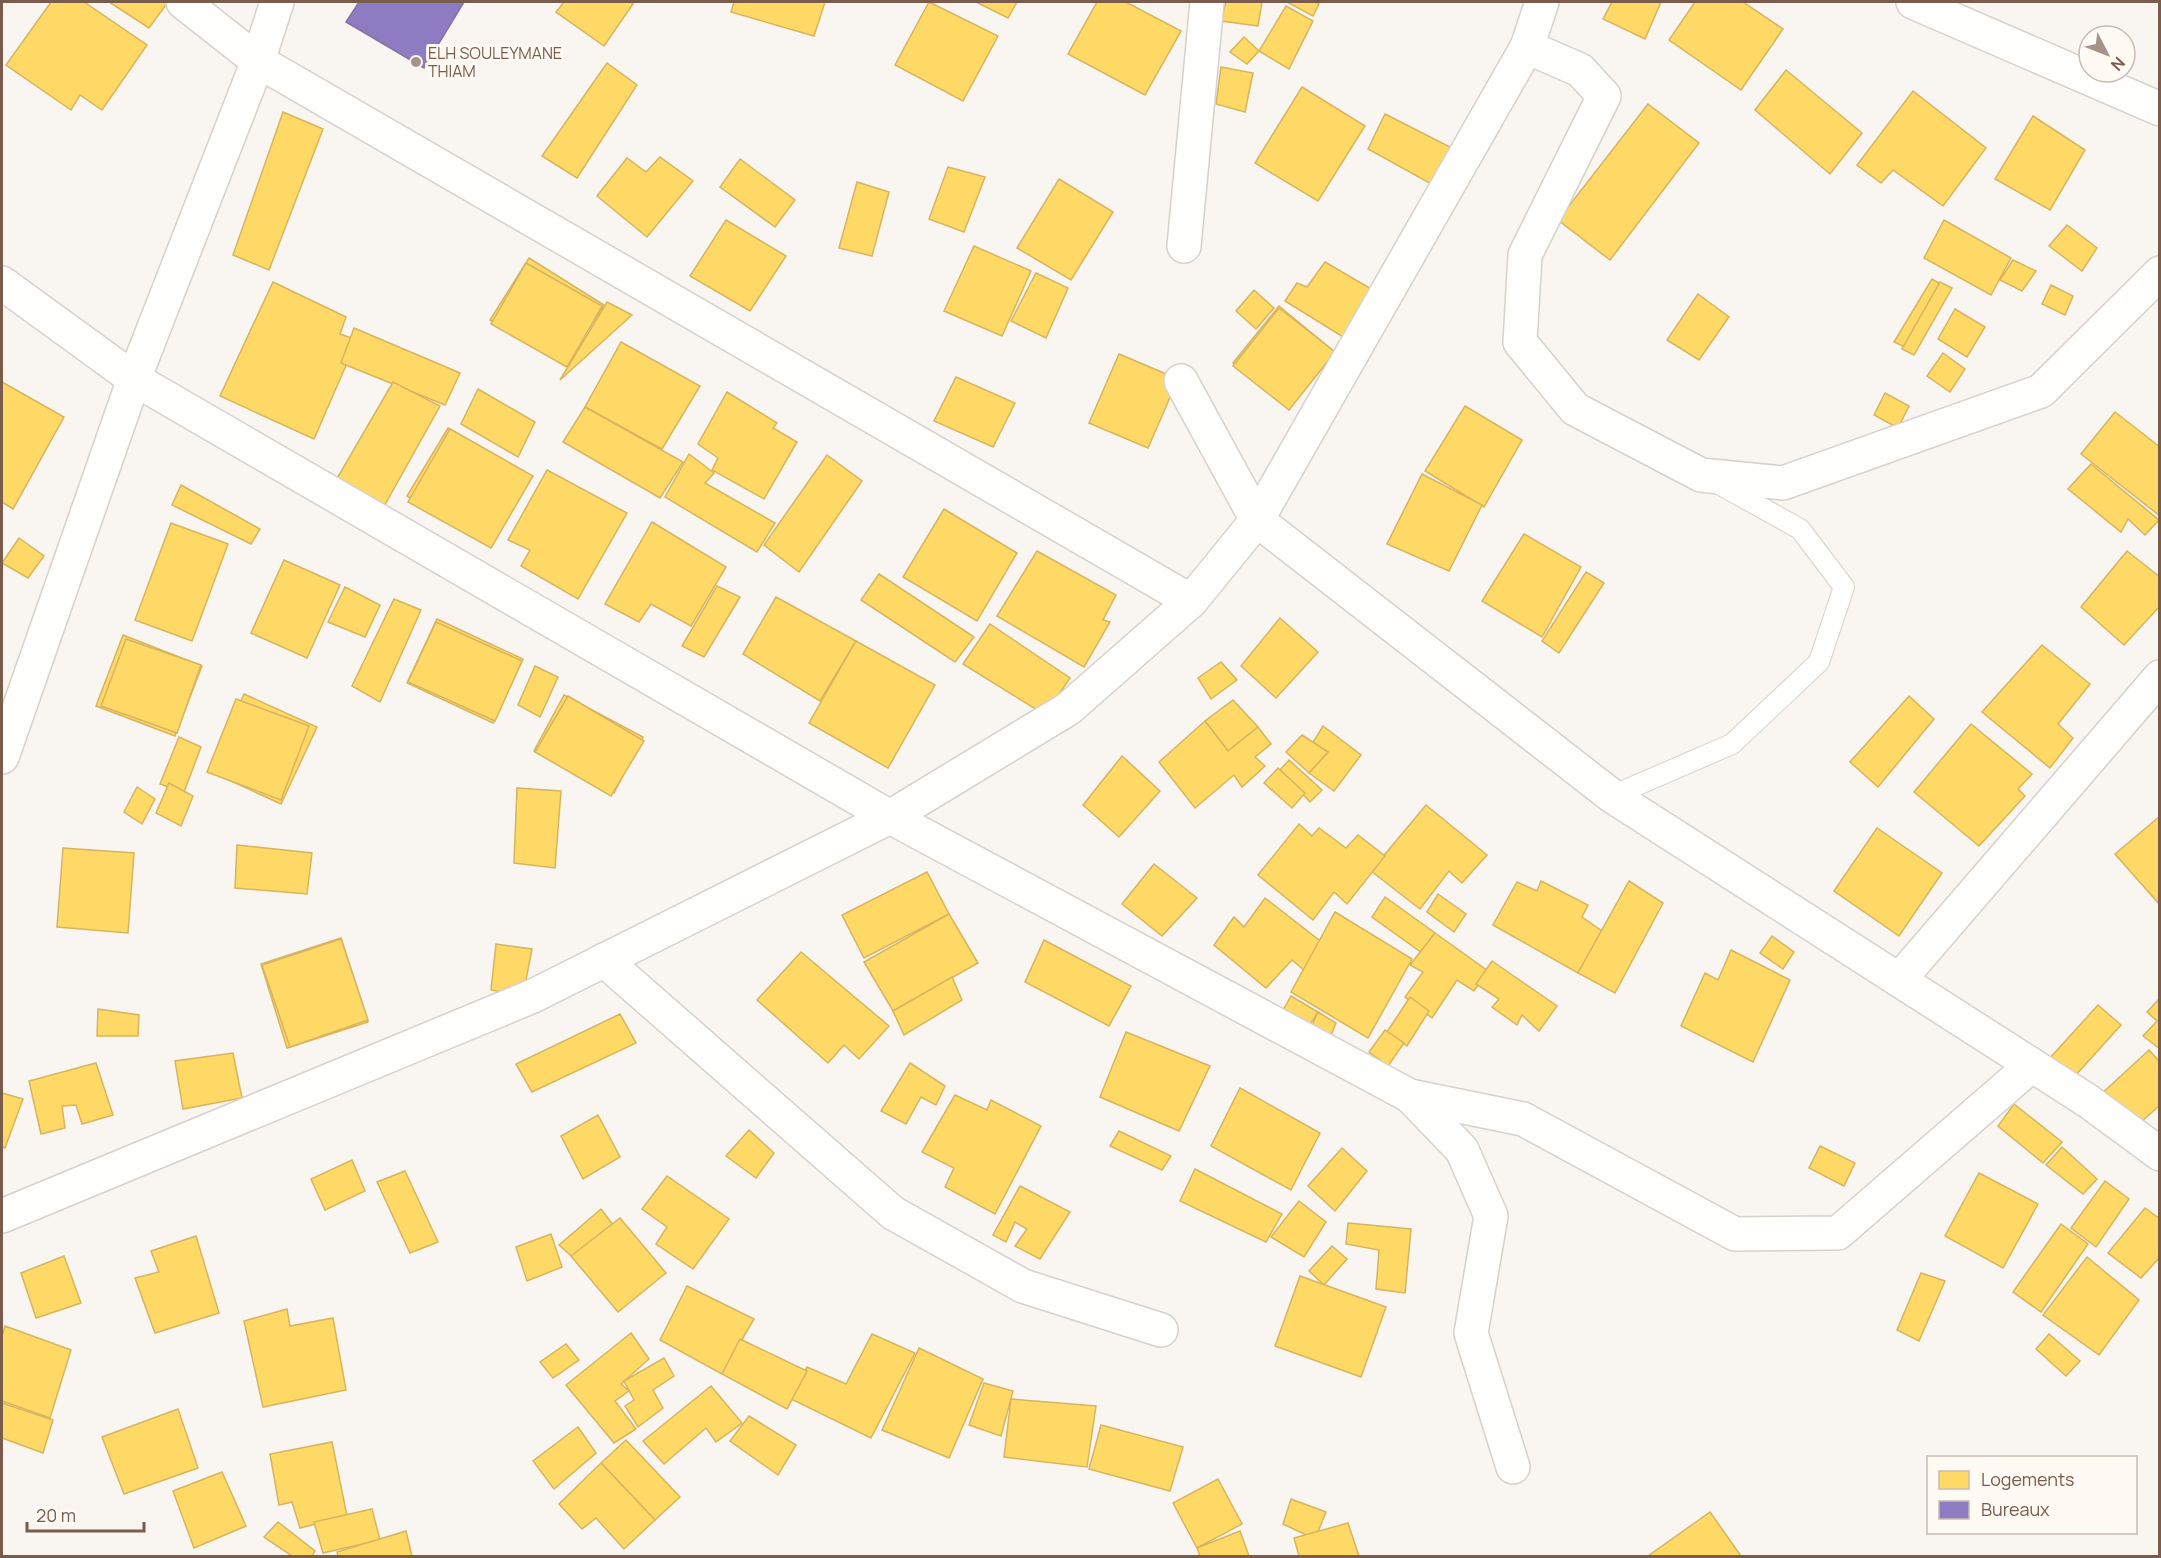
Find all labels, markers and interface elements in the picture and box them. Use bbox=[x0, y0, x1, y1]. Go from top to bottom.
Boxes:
north arrow bbox=[2077, 24, 2137, 84]
place label: ELH SOULEYMANE THIAM bbox=[428, 42, 562, 82]
text: N bbox=[2106, 52, 2130, 76]
marker: ELH SOULEYMANE THIAM bbox=[409, 55, 423, 69]
legend bbox=[1927, 1456, 2137, 1534]
text: Logements bbox=[1981, 1467, 2075, 1491]
scale bar bbox=[27, 1495, 144, 1533]
text: Bureaux bbox=[1981, 1497, 2050, 1521]
text: 20 m bbox=[36, 1503, 76, 1527]

